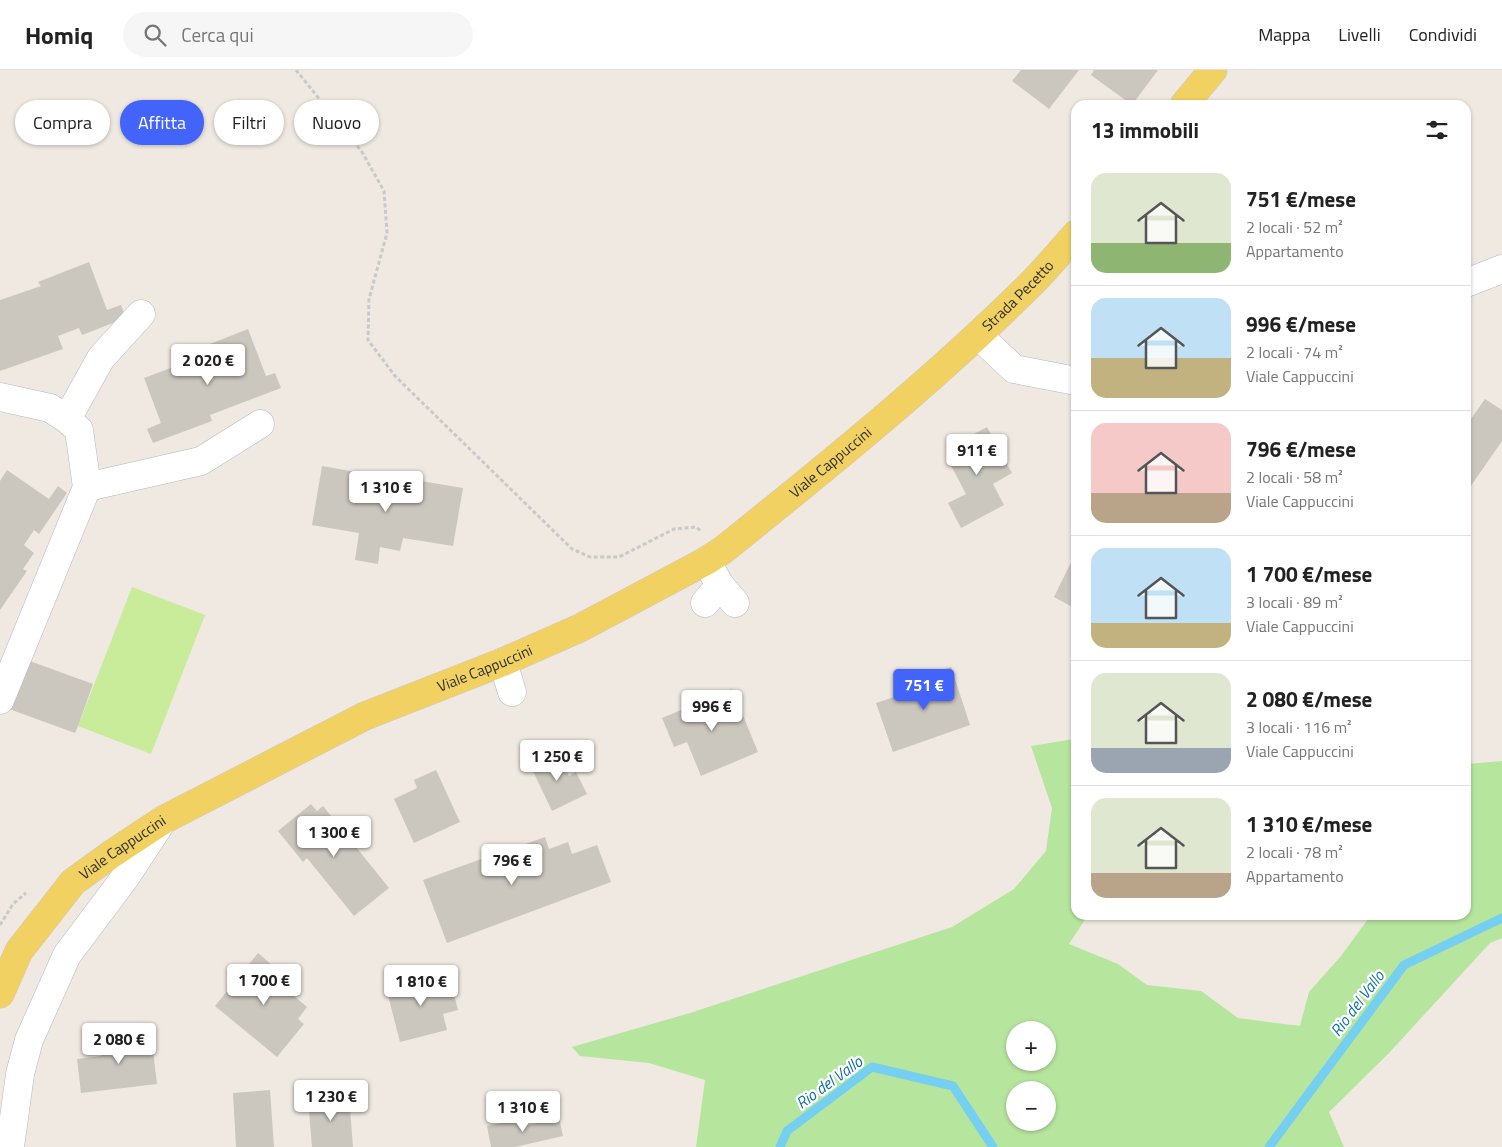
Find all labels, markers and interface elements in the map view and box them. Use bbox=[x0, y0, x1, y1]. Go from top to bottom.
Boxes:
search box bbox=[123, 12, 473, 57]
text: Homiq bbox=[25, 17, 93, 53]
text: Cerca qui bbox=[181, 20, 254, 49]
icon: search bbox=[141, 21, 169, 49]
text: Mappa bbox=[1258, 21, 1310, 48]
text: Livelli bbox=[1338, 21, 1381, 48]
text: Condividi bbox=[1409, 21, 1477, 48]
chip: Compra bbox=[15, 100, 110, 145]
chip: Affitta bbox=[120, 100, 204, 145]
chip: Filtri bbox=[214, 100, 284, 145]
chip: Nuovo bbox=[294, 100, 379, 145]
text: 13 immobili bbox=[1091, 114, 1199, 146]
icon: filters bbox=[1423, 116, 1451, 144]
text: 751 €/mese bbox=[1246, 183, 1356, 215]
icon: home bbox=[1131, 193, 1191, 253]
text: 2 locali · 52 m² bbox=[1246, 215, 1343, 239]
text: Appartamento bbox=[1246, 239, 1344, 263]
street label: Strada Pecetto bbox=[976, 255, 1059, 337]
text: 996 €/mese bbox=[1246, 308, 1356, 340]
icon: home bbox=[1131, 318, 1191, 378]
text: 2 locali · 74 m² bbox=[1246, 340, 1343, 364]
pin: 2 020 € bbox=[162, 344, 254, 386]
text: 2 020 € bbox=[182, 348, 234, 372]
text: Viale Cappuccini bbox=[1246, 364, 1354, 388]
street label: Viale Cappuccini bbox=[784, 421, 877, 503]
text: 796 €/mese bbox=[1246, 433, 1356, 465]
pin: 911 € bbox=[942, 434, 1012, 476]
text: 911 € bbox=[957, 438, 997, 462]
icon: home bbox=[1131, 443, 1191, 503]
text: 2 locali · 58 m² bbox=[1246, 465, 1343, 489]
pin: 1 310 € bbox=[340, 470, 432, 513]
text: 1 310 € bbox=[360, 475, 412, 499]
text: Viale Cappuccini bbox=[1246, 489, 1354, 513]
text: 1 700 €/mese bbox=[1246, 558, 1372, 590]
icon: home bbox=[1131, 568, 1191, 628]
text: 3 locali · 89 m² bbox=[1246, 590, 1343, 614]
text: Viale Cappuccini bbox=[1246, 614, 1354, 638]
street label: Viale Cappuccini bbox=[434, 638, 536, 698]
pin: 751 € bbox=[889, 668, 959, 711]
text: 751 € bbox=[904, 673, 944, 697]
text: 2 080 €/mese bbox=[1246, 683, 1372, 715]
pin: 996 € bbox=[677, 690, 747, 732]
icon: home bbox=[1131, 693, 1191, 753]
text: 996 € bbox=[692, 694, 732, 718]
text: 3 locali · 116 m² bbox=[1246, 715, 1352, 739]
text: Viale Cappuccini bbox=[1246, 739, 1354, 763]
pin: 1 250 € bbox=[511, 740, 603, 782]
text: 1 250 € bbox=[531, 744, 583, 768]
text: 1 310 €/mese bbox=[1246, 808, 1372, 840]
street label: Viale Cappuccini bbox=[74, 809, 170, 885]
pin: 1 300 € bbox=[288, 816, 380, 858]
icon: home bbox=[1131, 818, 1191, 878]
text: 1 300 € bbox=[308, 820, 360, 844]
text: 2 locali · 78 m² bbox=[1246, 840, 1343, 864]
pin: 796 € bbox=[477, 844, 547, 886]
text: 796 € bbox=[492, 848, 532, 872]
text: Appartamento bbox=[1246, 864, 1344, 888]
pin: 1 700 € bbox=[218, 964, 310, 1006]
pin: 1 810 € bbox=[375, 964, 467, 1007]
water label: Rio del Vallo bbox=[1324, 964, 1390, 1041]
text: 1 700 € bbox=[238, 968, 290, 992]
text: 1 810 € bbox=[395, 969, 447, 993]
map controls bbox=[1006, 1021, 1056, 1131]
button: + bbox=[1006, 1021, 1056, 1071]
pin: 2 080 € bbox=[73, 1022, 165, 1065]
text: 2 080 € bbox=[93, 1027, 145, 1051]
water label: Rio del Vallo bbox=[791, 1049, 868, 1114]
pin: 1 230 € bbox=[285, 1080, 377, 1122]
button: − bbox=[1006, 1081, 1056, 1131]
text: 1 230 € bbox=[305, 1084, 357, 1108]
pin: 1 310 € bbox=[477, 1090, 569, 1133]
text: 1 310 € bbox=[497, 1095, 549, 1119]

